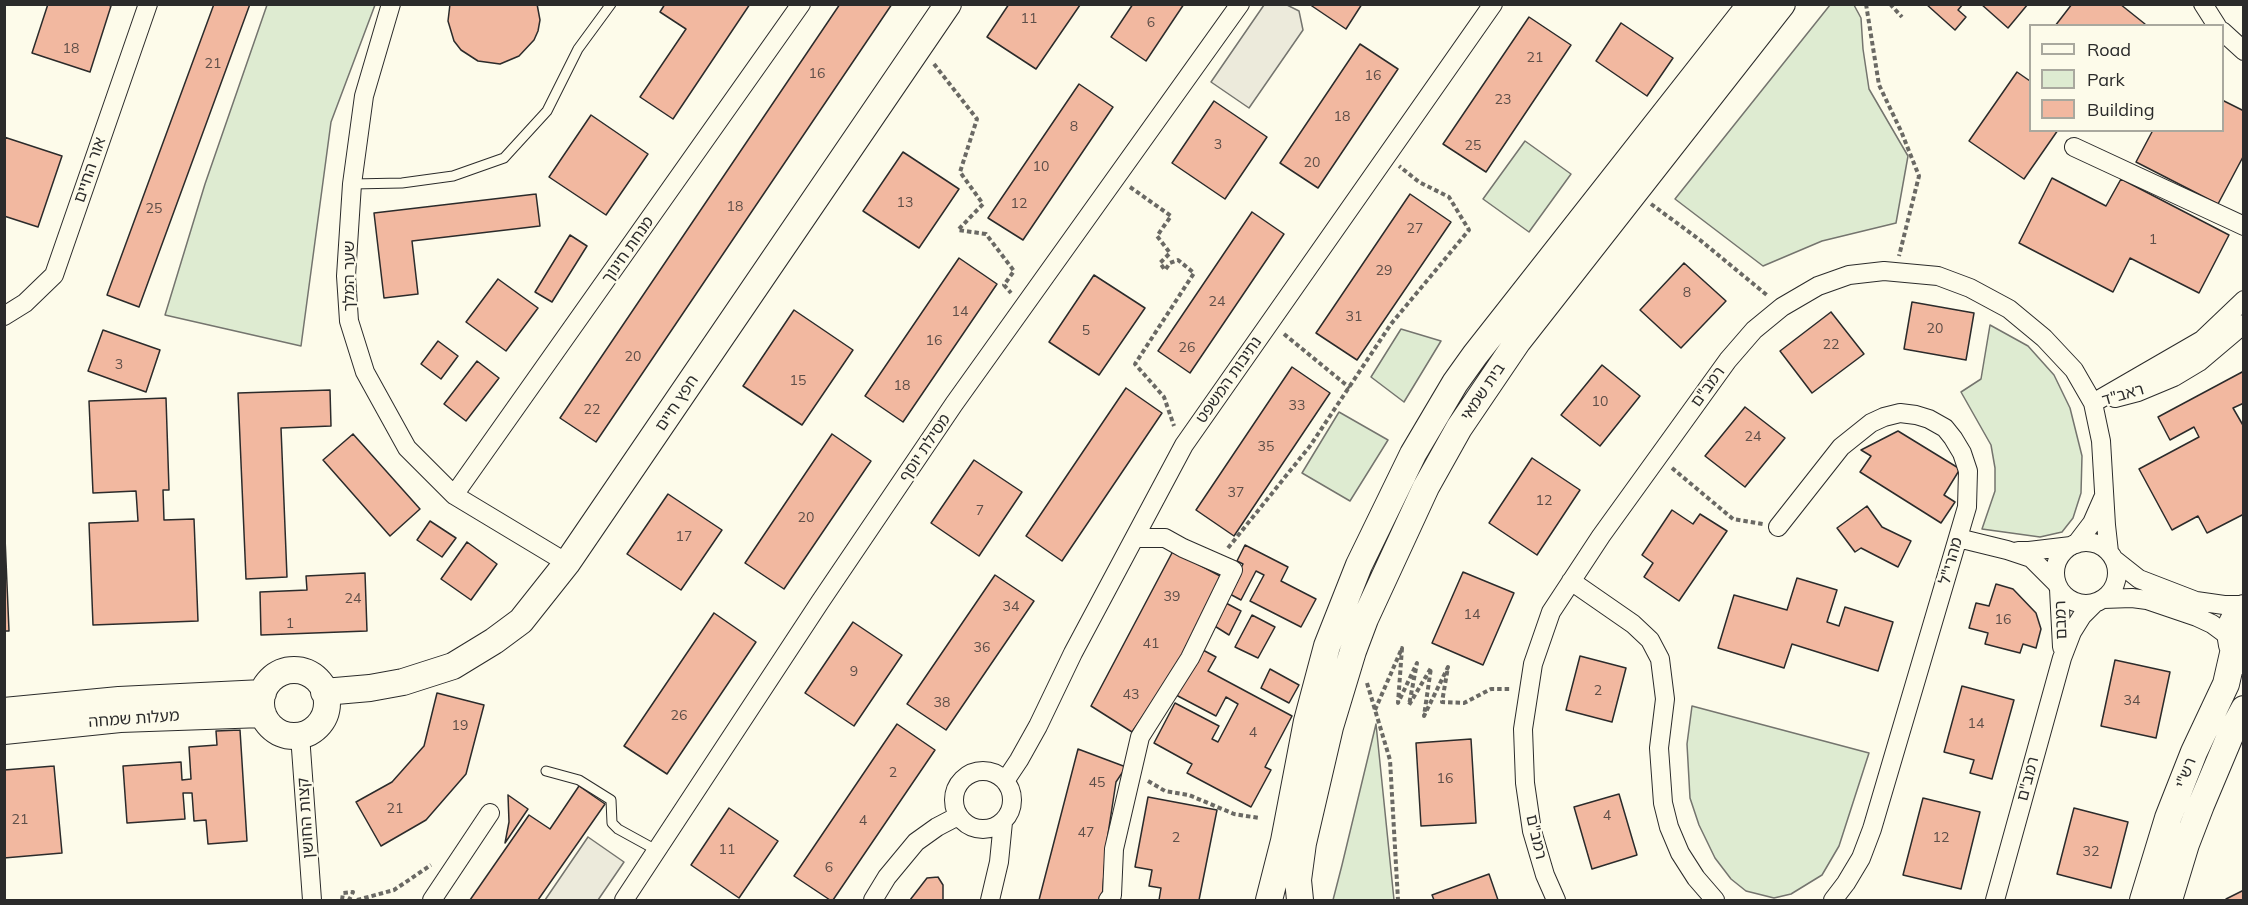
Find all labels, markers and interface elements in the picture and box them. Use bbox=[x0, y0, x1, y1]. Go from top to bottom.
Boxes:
house number: 11 bbox=[1021, 11, 1037, 27]
house number: 6 bbox=[1147, 15, 1155, 31]
legend bbox=[2029, 24, 2224, 132]
text: Road bbox=[2087, 38, 2131, 61]
house number: 18 bbox=[63, 41, 79, 57]
house number: 21 bbox=[1527, 50, 1543, 66]
house number: 21 bbox=[205, 56, 221, 72]
house number: 16 bbox=[809, 66, 825, 82]
house number: 16 bbox=[1365, 68, 1381, 84]
text: Park bbox=[2087, 68, 2125, 91]
house number: 23 bbox=[1495, 92, 1511, 108]
text: Building bbox=[2087, 98, 2155, 121]
house number: 18 bbox=[1334, 109, 1350, 125]
house number: 8 bbox=[1070, 119, 1078, 135]
street label: אור החיים bbox=[70, 135, 110, 205]
house number: 3 bbox=[1214, 137, 1222, 153]
house number: 25 bbox=[1465, 138, 1481, 154]
house number: 20 bbox=[1304, 155, 1320, 171]
house number: 10 bbox=[1033, 159, 1049, 175]
house number: 13 bbox=[897, 195, 913, 211]
house number: 12 bbox=[1011, 196, 1027, 212]
house number: 18 bbox=[727, 199, 743, 215]
house number: 25 bbox=[146, 201, 162, 217]
street label: מנחת חינוך bbox=[598, 213, 658, 287]
house number: 27 bbox=[1407, 221, 1423, 237]
house number: 1 bbox=[2149, 232, 2157, 248]
street label: שער המלך bbox=[339, 241, 359, 311]
house number: 29 bbox=[1376, 263, 1392, 279]
house number: 8 bbox=[1683, 285, 1691, 301]
house number: 24 bbox=[1209, 294, 1225, 310]
house number: 14 bbox=[952, 304, 968, 320]
house number: 31 bbox=[1346, 309, 1362, 325]
house number: 20 bbox=[1927, 321, 1943, 337]
house number: 5 bbox=[1082, 323, 1090, 339]
house number: 16 bbox=[926, 333, 942, 349]
street label: נתיבות המשפט bbox=[1192, 333, 1266, 427]
house number: 22 bbox=[1823, 337, 1839, 353]
house number: 26 bbox=[1179, 340, 1195, 356]
house number: 20 bbox=[625, 349, 641, 365]
house number: 3 bbox=[115, 357, 123, 373]
street label: בית שמאי bbox=[1457, 360, 1509, 424]
street label: רמב"ם bbox=[1687, 363, 1729, 411]
street label: חפץ חיים bbox=[651, 371, 703, 435]
house number: 15 bbox=[790, 373, 806, 389]
house number: 18 bbox=[894, 378, 910, 394]
street label: ראב"ד bbox=[2100, 380, 2146, 410]
house number: 10 bbox=[1592, 394, 1608, 410]
house number: 33 bbox=[1289, 398, 1305, 414]
house number: 22 bbox=[584, 402, 600, 418]
street label: מסילת יוסף bbox=[895, 410, 955, 486]
house number: 24 bbox=[1745, 429, 1761, 445]
house number: 35 bbox=[1258, 439, 1274, 455]
house number: 37 bbox=[1228, 485, 1244, 501]
house number: 12 bbox=[1536, 493, 1552, 509]
house number: 7 bbox=[976, 503, 984, 519]
house number: 20 bbox=[798, 510, 814, 526]
house number: 17 bbox=[676, 529, 692, 545]
street label: מהרי"ל bbox=[1935, 535, 1967, 587]
house number: 39 bbox=[1164, 589, 1180, 605]
house number: 24 bbox=[345, 591, 361, 607]
house number: 34 bbox=[1003, 599, 1019, 615]
street label: רמבם bbox=[2051, 600, 2071, 640]
house number: 14 bbox=[1464, 607, 1480, 623]
house number: 16 bbox=[1995, 612, 2011, 628]
house number: 1 bbox=[286, 616, 294, 632]
house number: 41 bbox=[1143, 636, 1159, 652]
house number: 36 bbox=[974, 640, 990, 656]
house number: 9 bbox=[850, 664, 858, 680]
house number: 2 bbox=[1594, 683, 1602, 699]
house number: 43 bbox=[1123, 687, 1139, 703]
house number: 34 bbox=[2124, 693, 2140, 709]
house number: 38 bbox=[934, 695, 950, 711]
street label: מעלות שמחה bbox=[88, 706, 180, 732]
house number: 26 bbox=[671, 708, 687, 724]
house number: 14 bbox=[1968, 716, 1984, 732]
house number: 19 bbox=[452, 718, 468, 734]
house number: 4 bbox=[1249, 725, 1257, 741]
street label: רמב"ם bbox=[2013, 755, 2043, 803]
street label: רש"י bbox=[2171, 755, 2201, 791]
house number: 2 bbox=[889, 765, 897, 781]
house number: 16 bbox=[1437, 771, 1453, 787]
house number: 45 bbox=[1089, 775, 1105, 791]
street label: קצות החושן bbox=[294, 777, 318, 859]
house number: 21 bbox=[387, 801, 403, 817]
house number: 4 bbox=[1603, 808, 1611, 824]
house number: 21 bbox=[12, 812, 28, 828]
house number: 4 bbox=[859, 813, 867, 829]
street label: רמב"ם bbox=[1522, 813, 1550, 861]
house number: 47 bbox=[1078, 825, 1094, 841]
house number: 2 bbox=[1172, 830, 1180, 846]
house number: 12 bbox=[1933, 830, 1949, 846]
house number: 11 bbox=[719, 842, 735, 858]
house number: 32 bbox=[2083, 844, 2099, 860]
house number: 6 bbox=[825, 860, 833, 876]

